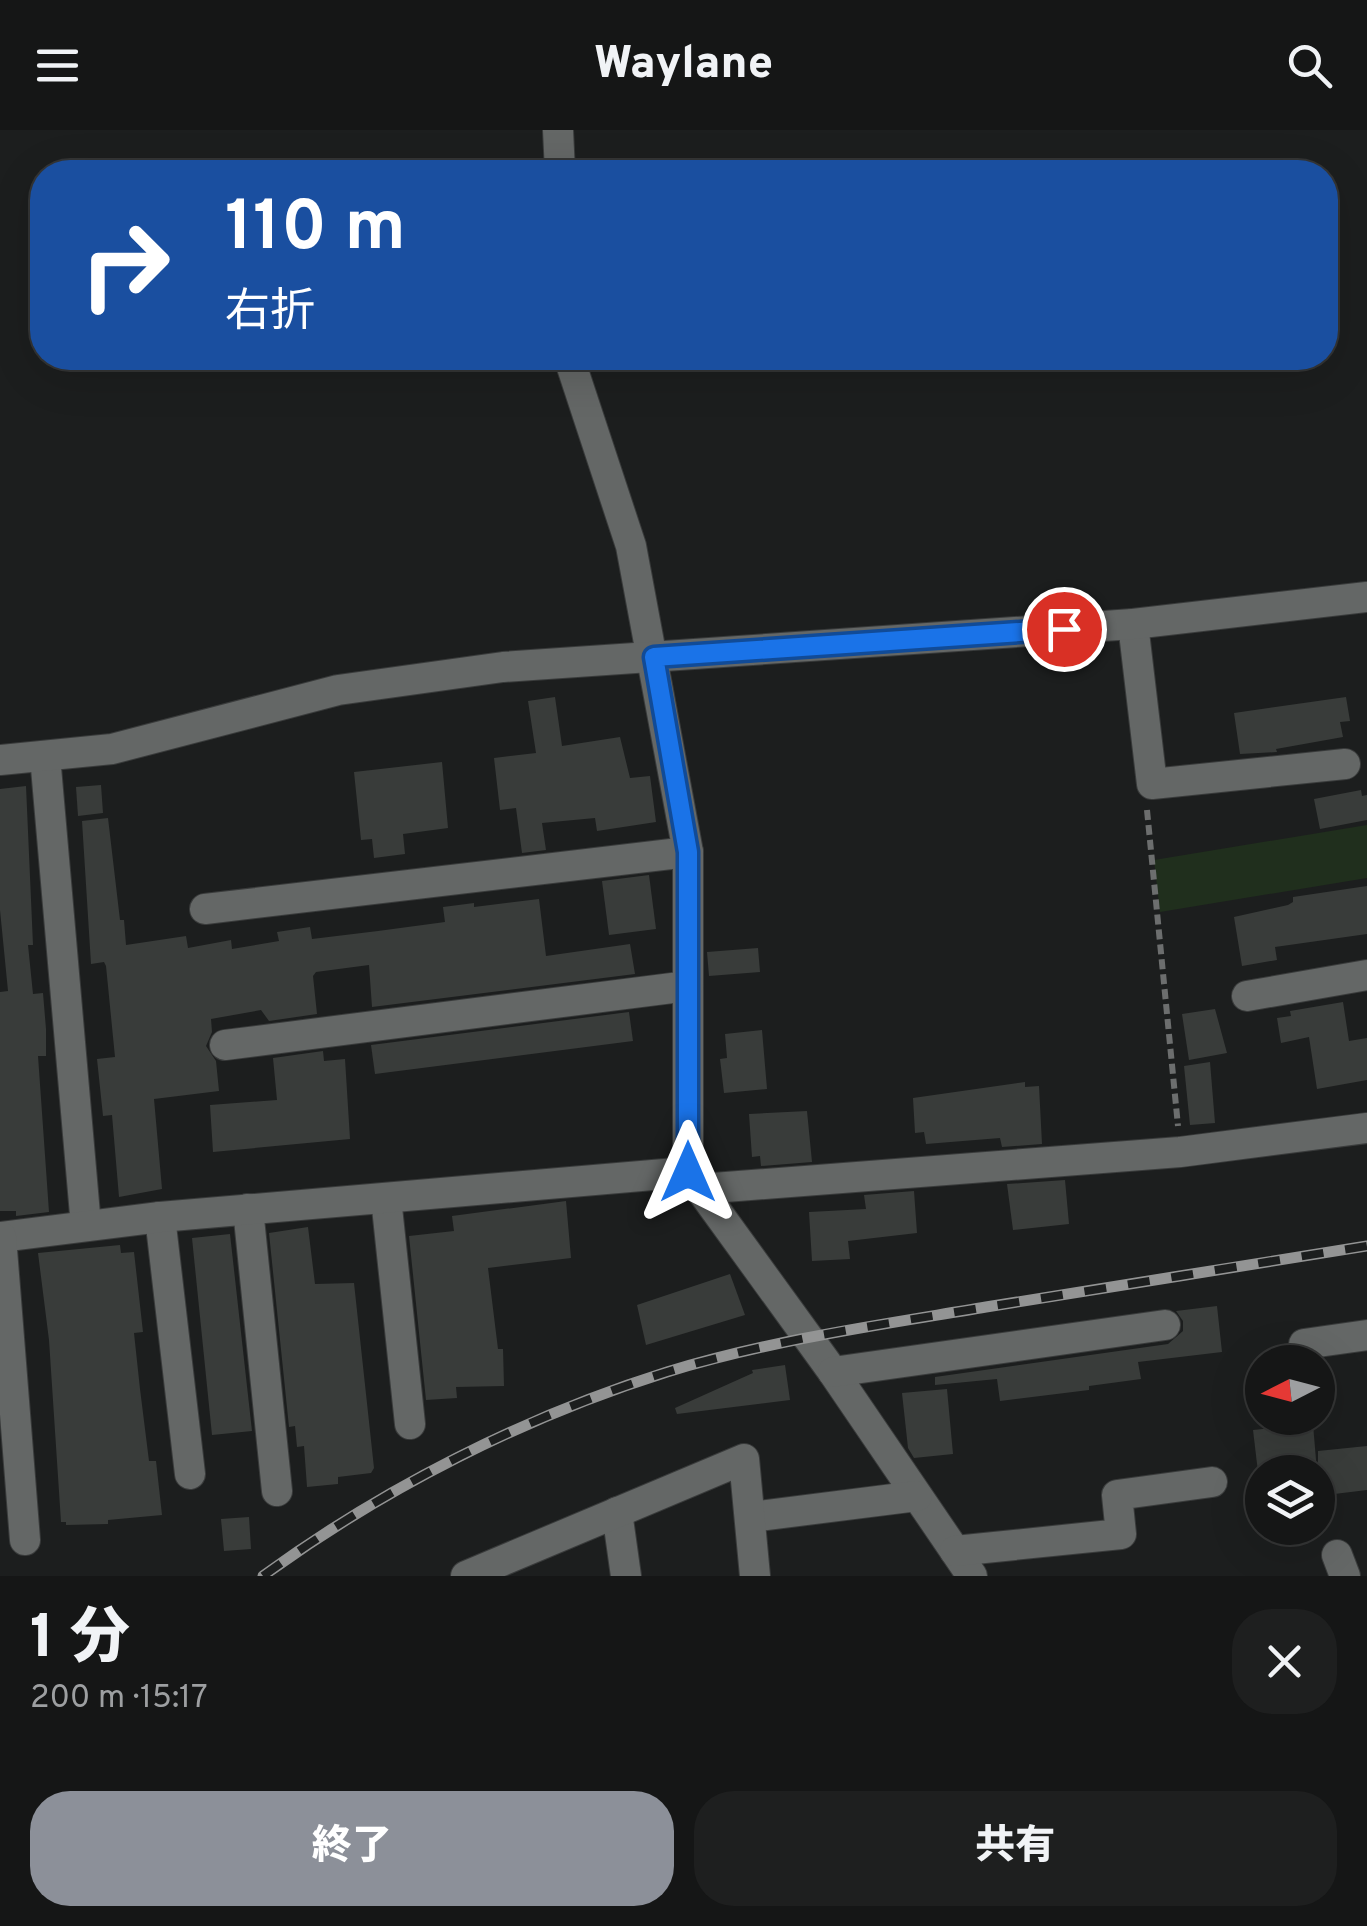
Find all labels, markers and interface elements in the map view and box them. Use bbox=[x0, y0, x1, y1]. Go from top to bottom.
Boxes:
text: Waylane bbox=[594, 37, 773, 94]
icon: menu bbox=[30, 38, 85, 93]
icon: search bbox=[1282, 38, 1337, 93]
text: 110 m bbox=[225, 186, 406, 275]
icon: right bbox=[60, 200, 190, 330]
text: 右折 bbox=[225, 285, 315, 342]
pin bbox=[1022, 587, 1107, 672]
icon: arrive bbox=[1037, 602, 1092, 657]
position arrow bbox=[636, 1120, 740, 1224]
north arrow bbox=[1245, 1345, 1335, 1435]
map controls bbox=[1245, 1345, 1335, 1545]
button: layers bbox=[1245, 1455, 1335, 1545]
text: 1 分 bbox=[30, 1603, 130, 1679]
button: close bbox=[1232, 1609, 1337, 1714]
text: 200 m · 15:17 bbox=[30, 1679, 208, 1719]
button: 終了 bbox=[30, 1791, 674, 1906]
button: 共有 bbox=[694, 1791, 1337, 1906]

